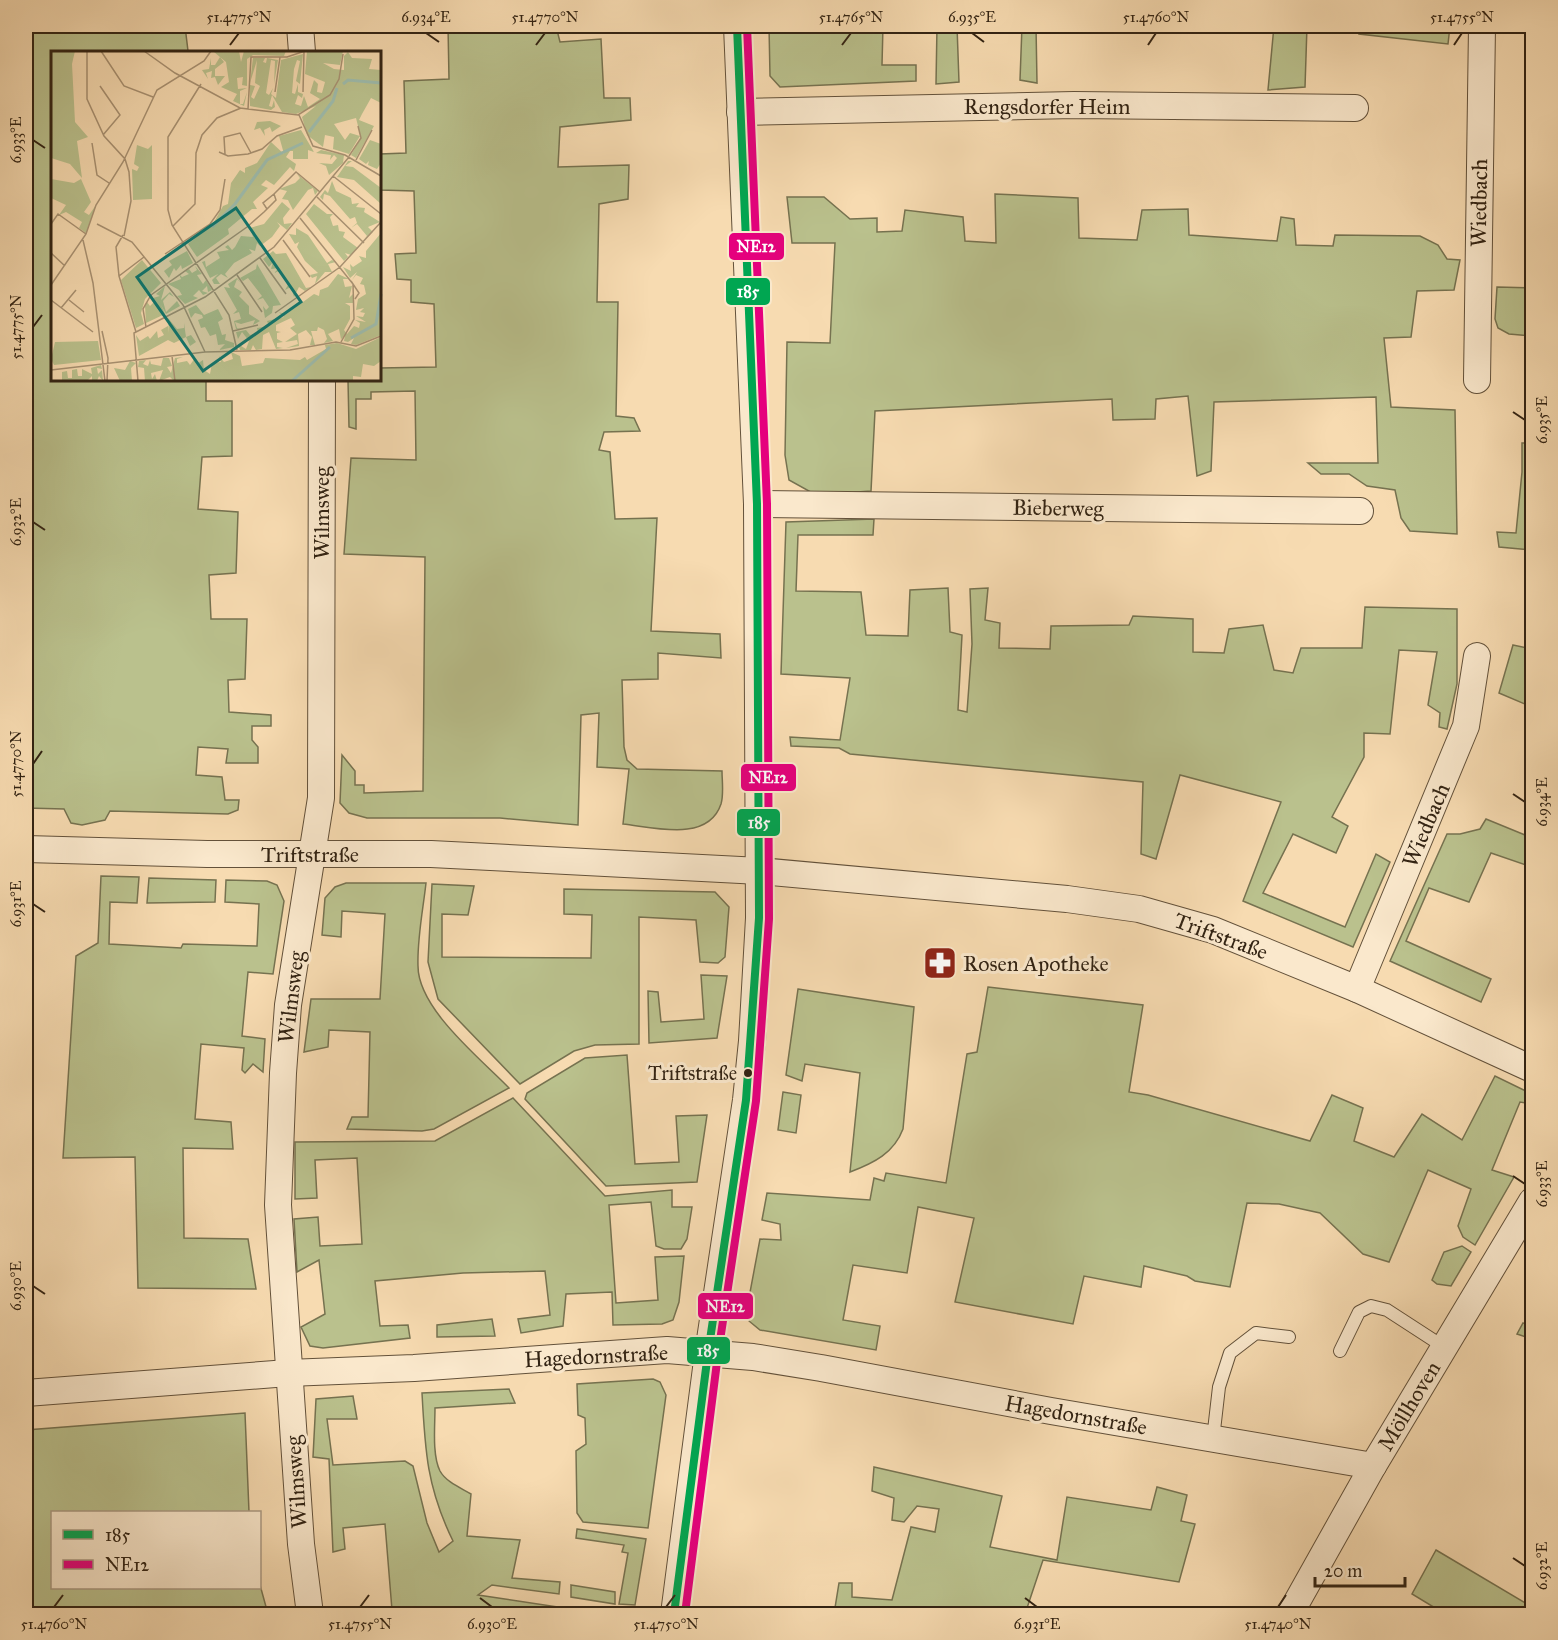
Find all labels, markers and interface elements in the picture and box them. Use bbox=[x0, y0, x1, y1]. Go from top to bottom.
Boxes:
text: 51.4775°N bbox=[207, 8, 272, 26]
text: 6.934°E bbox=[401, 8, 451, 26]
text: 51.4770°N bbox=[512, 8, 579, 26]
text: 51.4765°N bbox=[819, 8, 884, 26]
text: 6.935°E bbox=[948, 8, 996, 26]
text: 51.4760°N bbox=[1123, 8, 1189, 26]
text: 51.4755°N bbox=[1430, 8, 1494, 26]
inset map bbox=[51, 51, 381, 381]
street label: Rengsdorfer Heim bbox=[963, 93, 1131, 120]
text: 6.933°E bbox=[7, 116, 25, 164]
street label: Wiedbach bbox=[1465, 159, 1493, 247]
line badge: NE12 bbox=[728, 232, 785, 261]
text: NE12 bbox=[736, 237, 777, 256]
line badge: 185 bbox=[725, 277, 771, 306]
text: 185 bbox=[737, 282, 760, 301]
text: 51.4775°N bbox=[7, 294, 25, 360]
text: 6.935°E bbox=[1533, 396, 1551, 444]
street label: Wilmsweg bbox=[308, 466, 335, 560]
street label: Bieberweg bbox=[1012, 494, 1105, 522]
text: 6.932°E bbox=[7, 498, 25, 546]
text: 51.4770°N bbox=[7, 730, 25, 797]
line badge: NE12 bbox=[740, 763, 797, 792]
text: NE12 bbox=[748, 768, 789, 787]
text: 6.934°E bbox=[1533, 777, 1551, 827]
street label: Wiedbach bbox=[1396, 779, 1456, 871]
line badge: 185 bbox=[736, 808, 781, 837]
text: 185 bbox=[748, 813, 771, 832]
street label: Triftstraße bbox=[261, 841, 359, 868]
text: 6.931°E bbox=[7, 880, 25, 927]
street label: Triftstraße bbox=[1170, 907, 1272, 965]
pharmacy icon: Rosen Apotheke bbox=[922, 945, 958, 981]
street label: Wilmsweg bbox=[272, 948, 310, 1045]
place label: Rosen Apotheke bbox=[963, 950, 1109, 977]
place label: Triftstraße bbox=[648, 1061, 737, 1085]
marker: Triftstraße bbox=[742, 1067, 754, 1079]
text: 6.933°E bbox=[1533, 1160, 1551, 1208]
text: 6.930°E bbox=[7, 1261, 25, 1311]
line badge: NE12 bbox=[697, 1292, 754, 1320]
text: NE12 bbox=[705, 1297, 746, 1316]
line badge: 185 bbox=[686, 1336, 731, 1365]
street label: Hagedornstraße bbox=[523, 1339, 669, 1373]
text: 185 bbox=[697, 1341, 720, 1360]
street label: Möllhoven bbox=[1372, 1356, 1446, 1456]
street label: Hagedornstraße bbox=[1003, 1389, 1149, 1441]
street label: Wilmsweg bbox=[279, 1434, 313, 1529]
legend bbox=[51, 1511, 261, 1589]
text: 185 bbox=[105, 1524, 131, 1546]
text: 6.932°E bbox=[1533, 1542, 1551, 1590]
scale bar bbox=[1315, 1550, 1405, 1588]
text: NE12 bbox=[105, 1554, 149, 1576]
text: 20 m bbox=[1324, 1560, 1362, 1582]
text: 51.4760°N bbox=[21, 1615, 87, 1633]
text: 51.4755°N bbox=[328, 1615, 392, 1633]
text: 6.930°E bbox=[467, 1615, 517, 1633]
text: 51.4750°N bbox=[633, 1615, 699, 1633]
text: 6.931°E bbox=[1014, 1615, 1061, 1633]
text: 51.4740°N bbox=[1245, 1615, 1312, 1633]

